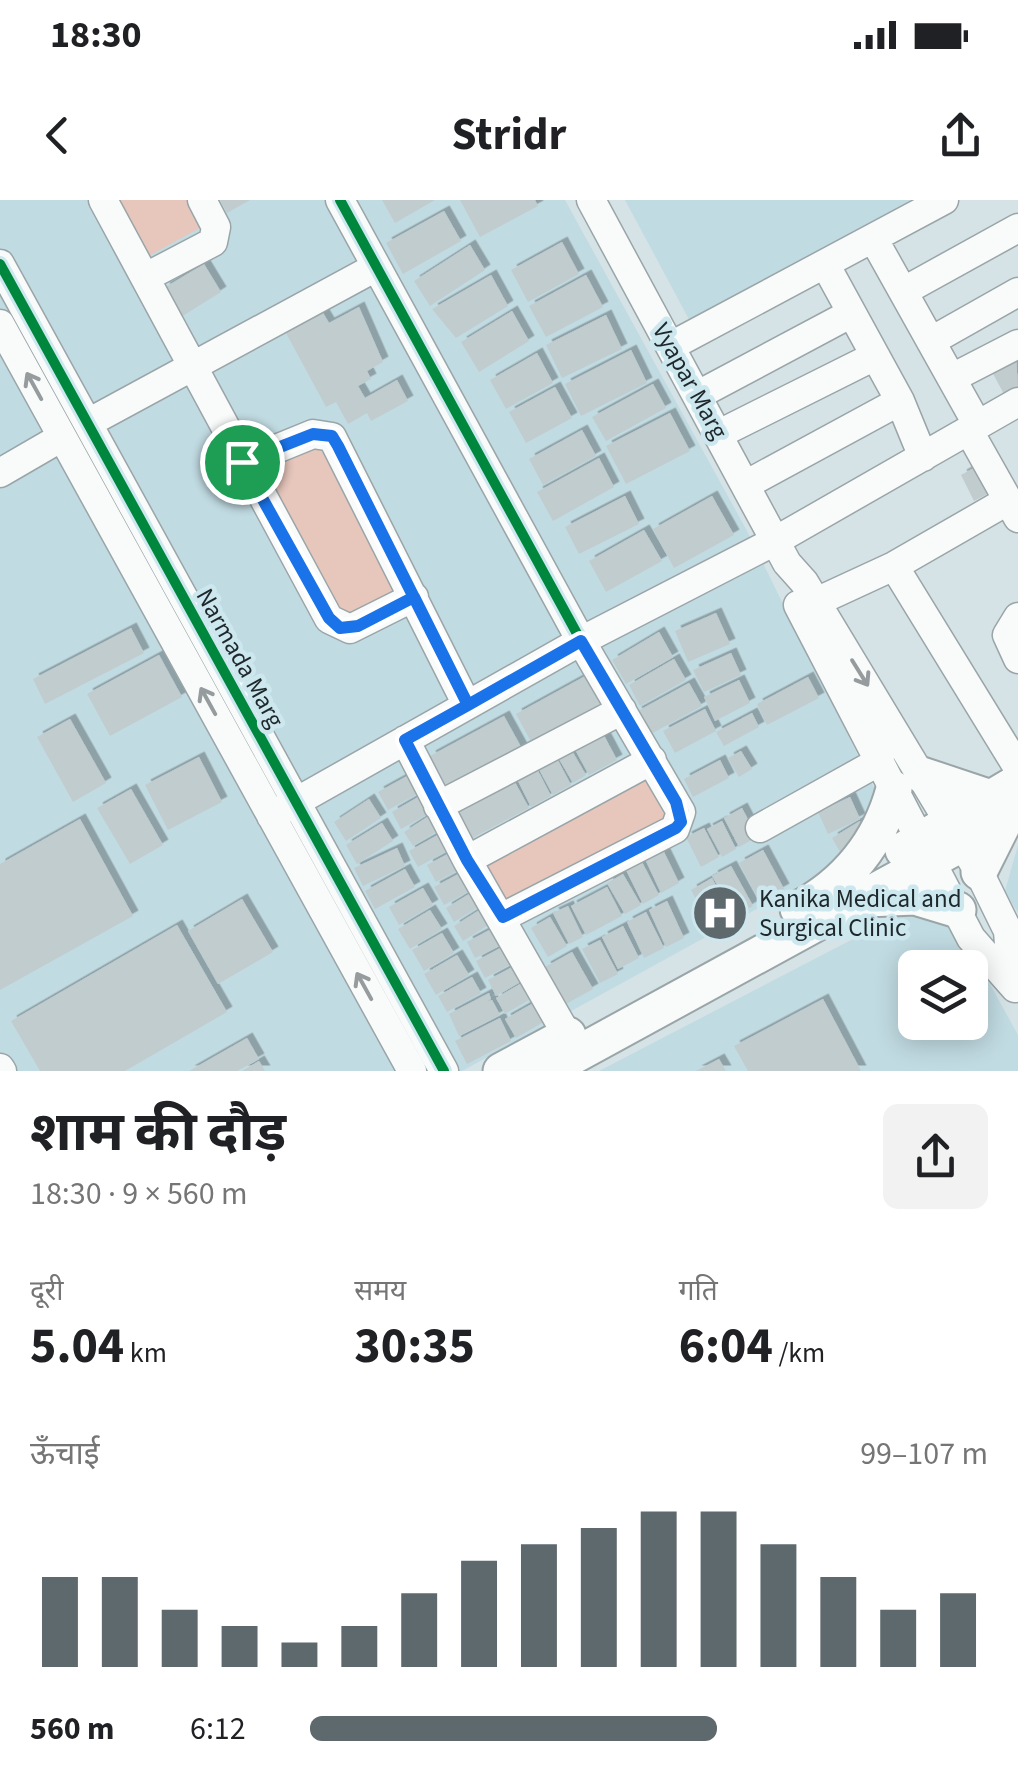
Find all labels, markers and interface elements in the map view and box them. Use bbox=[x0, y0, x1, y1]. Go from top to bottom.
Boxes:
text: 18:30 bbox=[50, 8, 142, 62]
text: Stridr bbox=[451, 103, 567, 167]
icon: back bbox=[30, 108, 85, 163]
icon: share bbox=[933, 108, 988, 163]
street label: Vyapar Marg bbox=[643, 316, 737, 446]
one-way arrow bbox=[24, 371, 43, 401]
pin bbox=[200, 420, 285, 505]
icon: arrive bbox=[215, 435, 270, 490]
street label: Narmada Marg bbox=[187, 582, 293, 734]
one-way arrow bbox=[850, 658, 870, 687]
one-way arrow bbox=[197, 687, 217, 716]
place label: Kanika Medical and Surgical Clinic bbox=[759, 881, 962, 946]
hospital icon: Kanika Medical and Surgical Clinic bbox=[690, 883, 750, 943]
map controls bbox=[898, 950, 988, 1040]
button: layers bbox=[898, 950, 988, 1040]
one-way arrow bbox=[354, 971, 374, 1001]
text: शाम की दौड़ bbox=[30, 1094, 286, 1172]
button: share bbox=[883, 1104, 988, 1209]
text: 18:30 · 9 × 560 m bbox=[30, 1171, 248, 1217]
text: दूरी bbox=[30, 1271, 64, 1311]
text: समय bbox=[354, 1271, 406, 1311]
text: गति bbox=[679, 1271, 718, 1311]
text: 5.04 bbox=[30, 1311, 124, 1382]
text: 30:35 bbox=[354, 1311, 475, 1382]
text: 6:04 bbox=[679, 1311, 773, 1382]
text: km bbox=[124, 1333, 167, 1373]
text: /km bbox=[773, 1333, 825, 1373]
text: ऊँचाई bbox=[30, 1431, 99, 1477]
text: 99–107 m bbox=[860, 1431, 988, 1477]
text: 560 m bbox=[30, 1706, 115, 1752]
text: 6:12 bbox=[190, 1706, 246, 1752]

